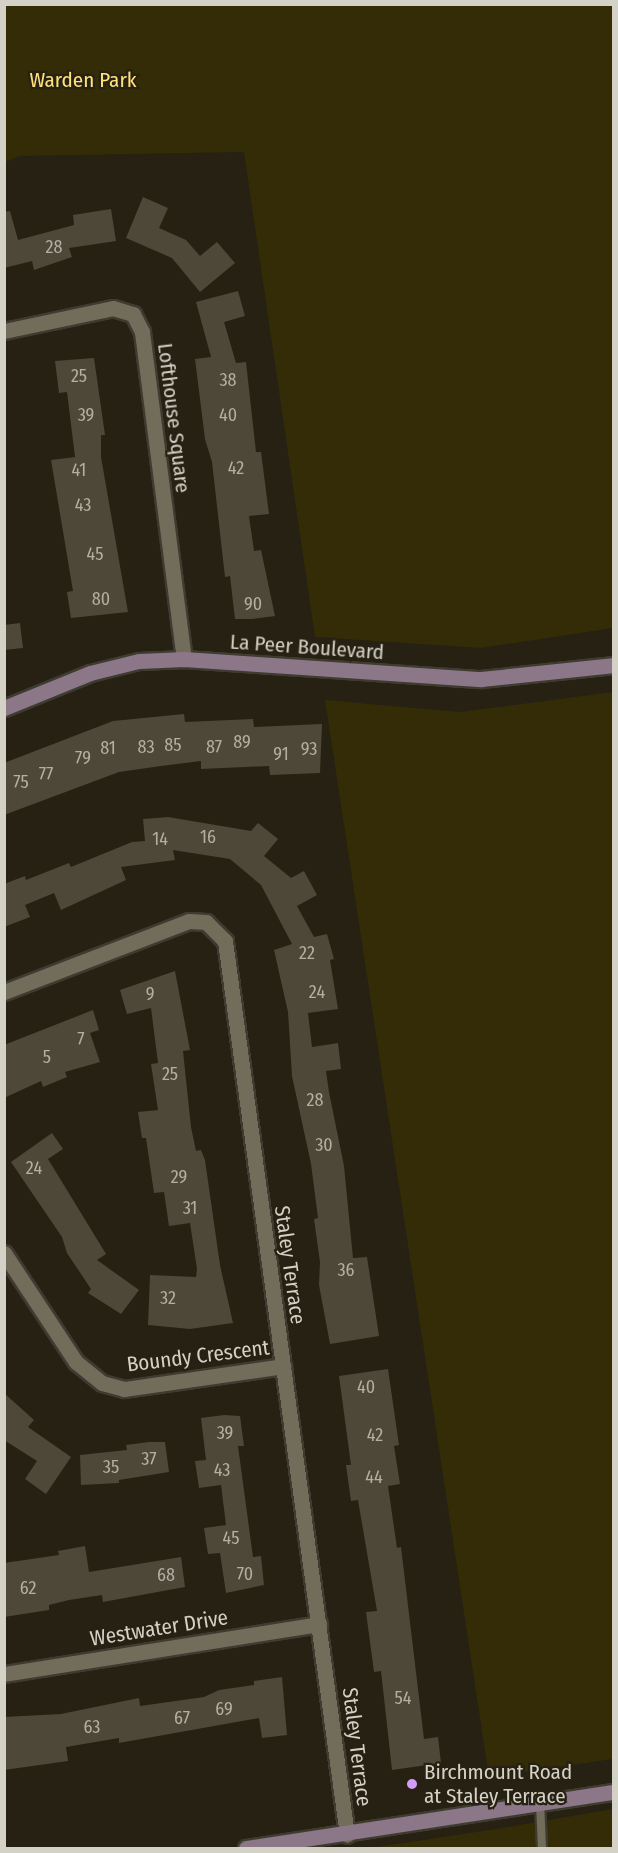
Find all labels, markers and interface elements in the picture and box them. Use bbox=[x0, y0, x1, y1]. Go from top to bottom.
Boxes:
park label: Warden Park bbox=[29, 67, 137, 93]
house number: 28 bbox=[46, 236, 62, 258]
street label: Lofthouse Square bbox=[152, 342, 196, 494]
house number: 25 bbox=[71, 365, 87, 387]
house number: 38 bbox=[219, 369, 237, 391]
house number: 39 bbox=[78, 404, 94, 426]
house number: 40 bbox=[219, 404, 237, 426]
house number: 42 bbox=[228, 457, 244, 479]
house number: 41 bbox=[72, 459, 86, 481]
house number: 43 bbox=[75, 494, 91, 516]
house number: 45 bbox=[87, 543, 103, 565]
house number: 80 bbox=[92, 588, 110, 610]
house number: 90 bbox=[244, 593, 262, 615]
street label: La Peer Boulevard bbox=[229, 629, 385, 665]
house number: 89 bbox=[233, 731, 251, 753]
house number: 85 bbox=[164, 734, 182, 756]
house number: 83 bbox=[137, 736, 155, 758]
house number: 87 bbox=[206, 736, 222, 758]
house number: 81 bbox=[100, 737, 116, 759]
house number: 93 bbox=[301, 738, 317, 760]
house number: 91 bbox=[273, 743, 289, 765]
house number: 79 bbox=[75, 747, 91, 769]
house number: 77 bbox=[39, 763, 53, 785]
house number: 75 bbox=[13, 771, 29, 793]
house number: 16 bbox=[200, 826, 216, 848]
house number: 14 bbox=[152, 828, 168, 850]
house number: 22 bbox=[299, 942, 315, 964]
house number: 24 bbox=[309, 981, 325, 1003]
house number: 9 bbox=[146, 983, 154, 1005]
house number: 7 bbox=[77, 1028, 85, 1050]
house number: 5 bbox=[43, 1046, 51, 1068]
house number: 25 bbox=[162, 1063, 178, 1085]
house number: 28 bbox=[307, 1089, 323, 1111]
house number: 30 bbox=[315, 1134, 333, 1156]
house number: 24 bbox=[26, 1157, 42, 1179]
house number: 29 bbox=[171, 1166, 187, 1188]
house number: 31 bbox=[183, 1197, 197, 1219]
street label: Staley Terrace bbox=[269, 1204, 311, 1326]
house number: 36 bbox=[337, 1259, 355, 1281]
house number: 32 bbox=[160, 1287, 176, 1309]
street label: Boundy Crescent bbox=[125, 1335, 271, 1377]
house number: 40 bbox=[357, 1376, 375, 1398]
house number: 39 bbox=[217, 1422, 233, 1444]
house number: 42 bbox=[367, 1424, 383, 1446]
house number: 37 bbox=[141, 1448, 157, 1470]
house number: 35 bbox=[103, 1456, 119, 1478]
house number: 43 bbox=[214, 1459, 230, 1481]
house number: 44 bbox=[365, 1466, 383, 1488]
house number: 45 bbox=[223, 1527, 239, 1549]
house number: 70 bbox=[237, 1563, 253, 1585]
house number: 68 bbox=[157, 1564, 175, 1586]
house number: 62 bbox=[20, 1577, 36, 1599]
street label: Westwater Drive bbox=[88, 1605, 230, 1651]
street label: Staley Terrace bbox=[337, 1686, 377, 1808]
house number: 54 bbox=[395, 1687, 411, 1709]
house number: 69 bbox=[215, 1698, 233, 1720]
house number: 67 bbox=[174, 1707, 190, 1729]
house number: 63 bbox=[84, 1716, 100, 1738]
place label: Birchmount Road at Staley Terrace bbox=[424, 1759, 572, 1809]
marker: Birchmount Road at Staley Terrace bbox=[405, 1777, 419, 1791]

